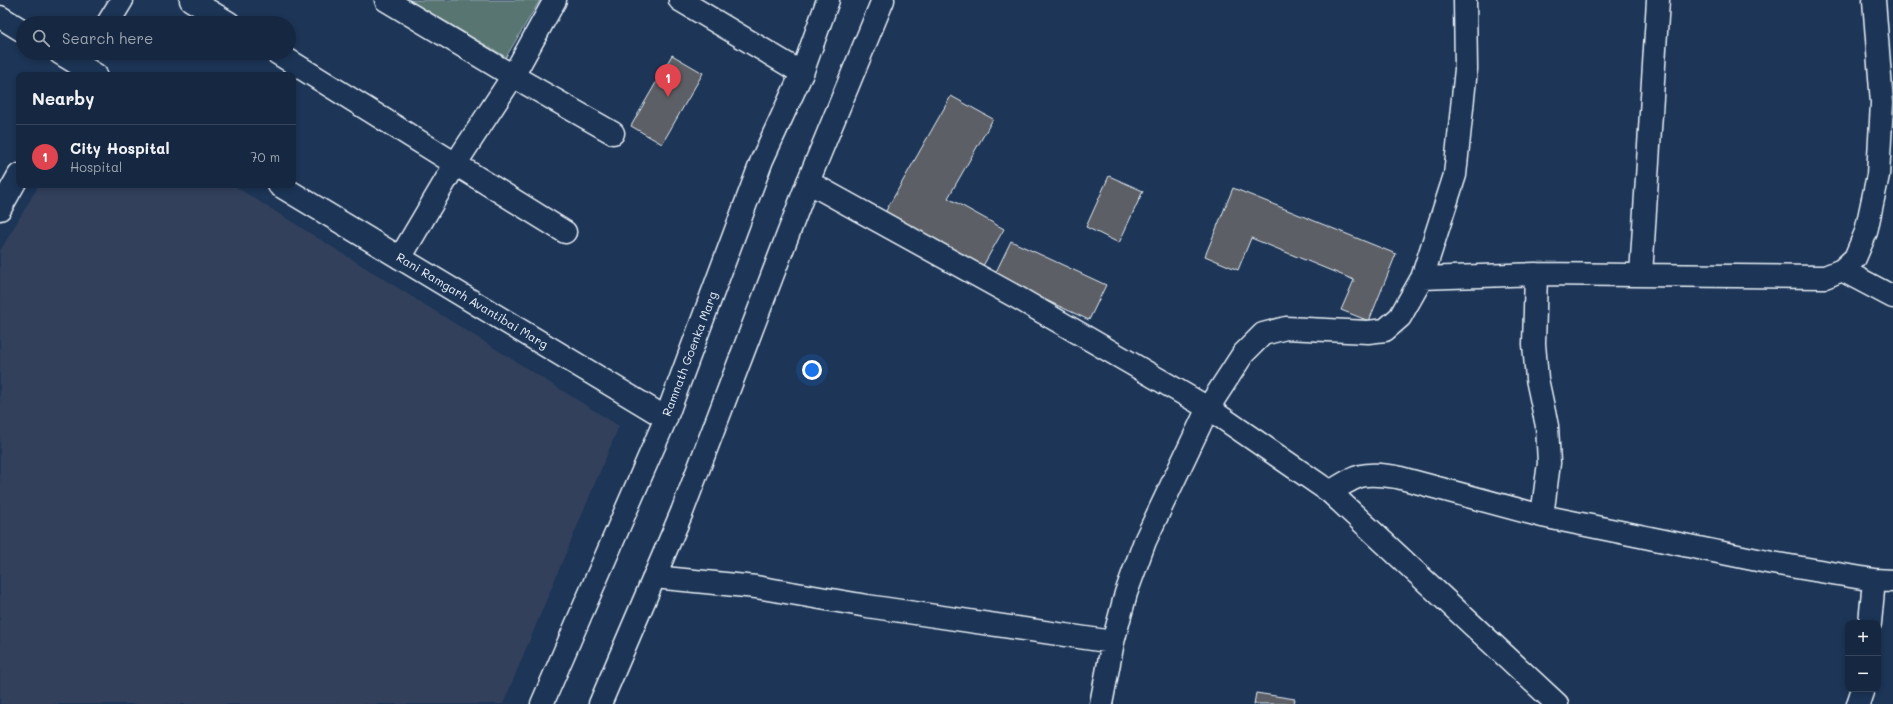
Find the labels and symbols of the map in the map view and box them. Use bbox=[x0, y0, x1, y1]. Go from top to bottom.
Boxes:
pin: 1 bbox=[655, 64, 681, 97]
street label: Rani Ramgarh Avantibai Marg bbox=[394, 248, 551, 352]
street label: Ramnath Goenka Marg bbox=[658, 289, 720, 418]
your location bbox=[802, 360, 822, 380]

